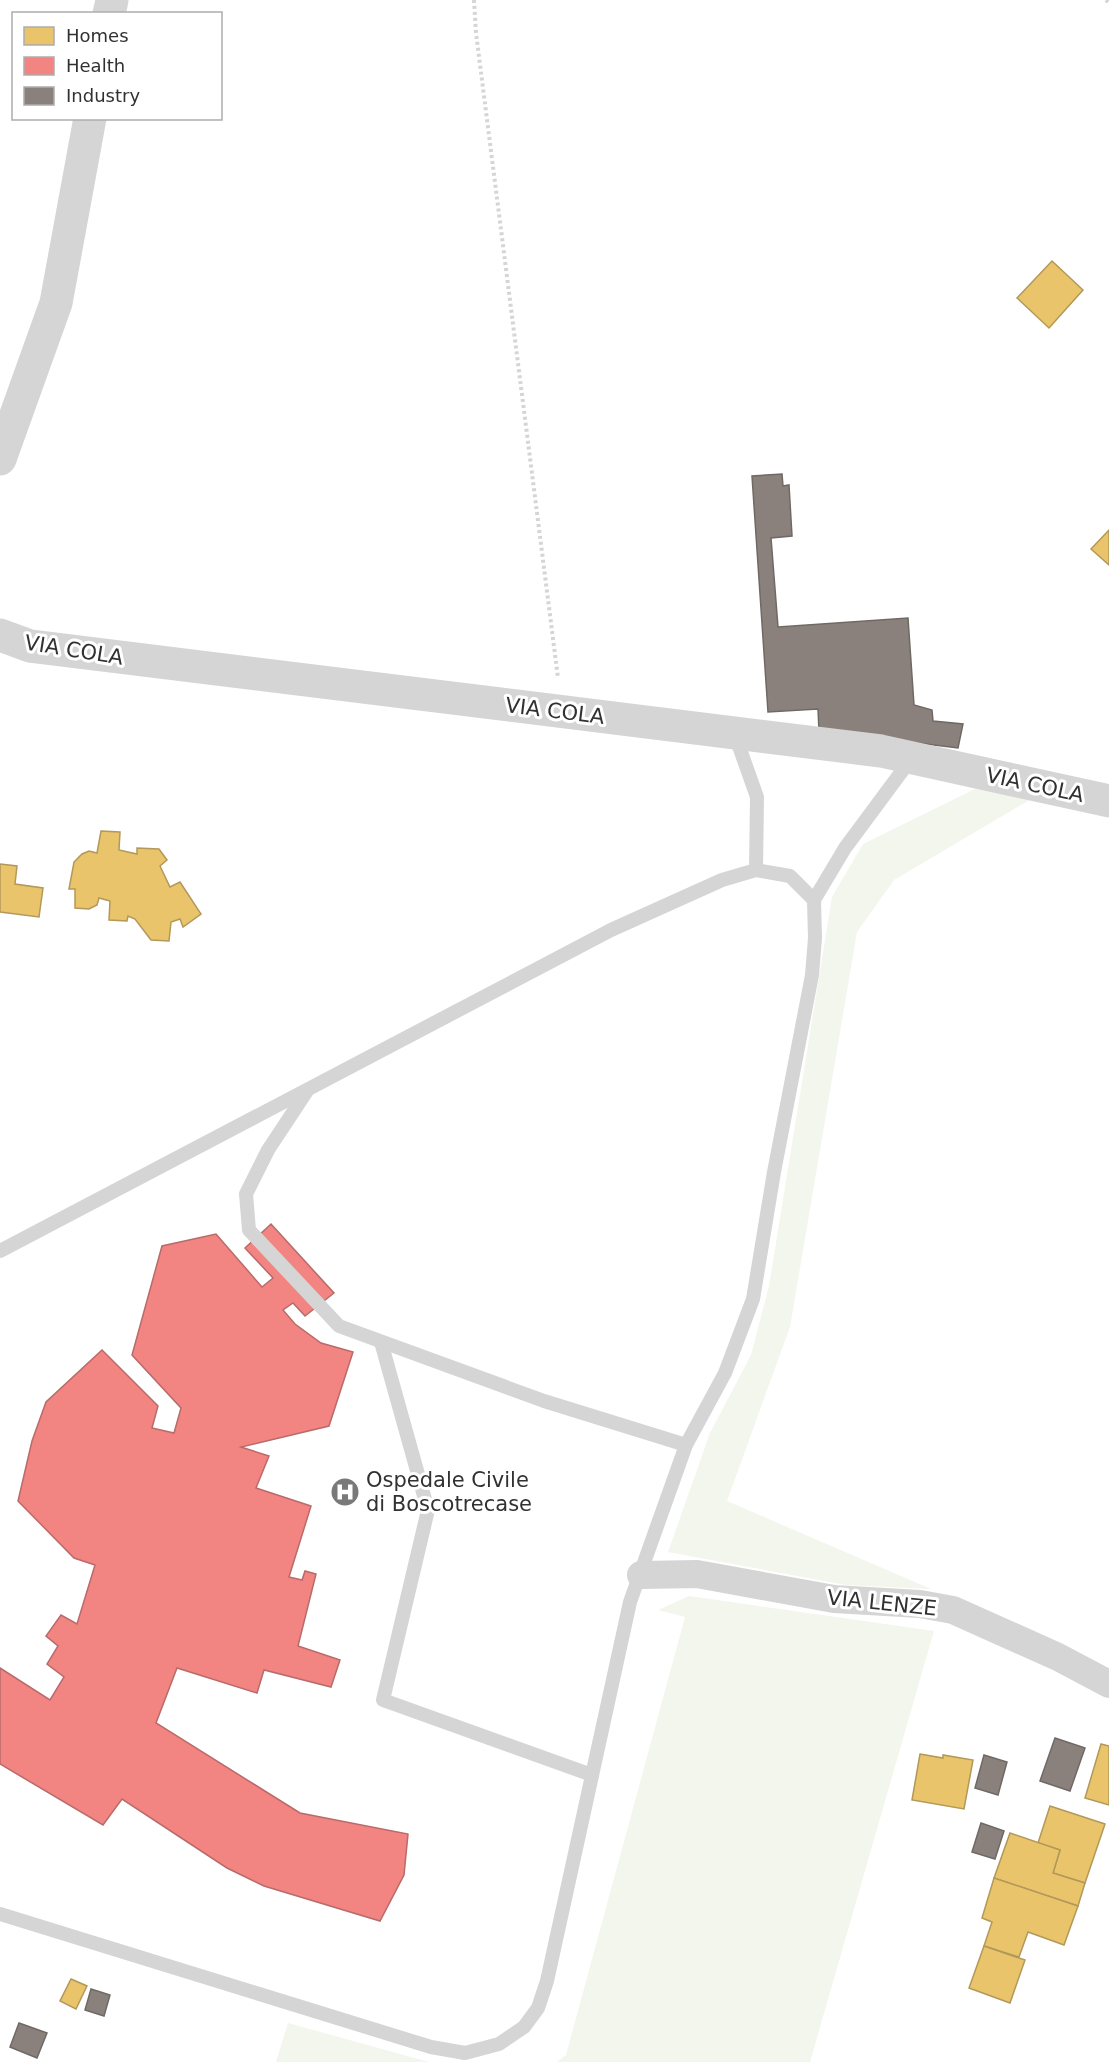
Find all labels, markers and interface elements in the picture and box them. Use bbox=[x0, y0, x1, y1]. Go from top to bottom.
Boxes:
legend bbox=[12, 12, 222, 120]
text: Homes bbox=[66, 25, 129, 46]
text: Health bbox=[66, 55, 125, 76]
text: Industry bbox=[66, 85, 140, 106]
street label: VIA COLA bbox=[23, 630, 126, 670]
street label: VIA COLA bbox=[504, 693, 606, 729]
street label: VIA COLA bbox=[984, 763, 1087, 807]
place label: Ospedale Civile di Boscotrecase bbox=[366, 1468, 532, 1516]
hospital icon: Ospedale Civile di Boscotrecase bbox=[329, 1476, 361, 1508]
street label: VIA LENZE bbox=[826, 1585, 938, 1621]

